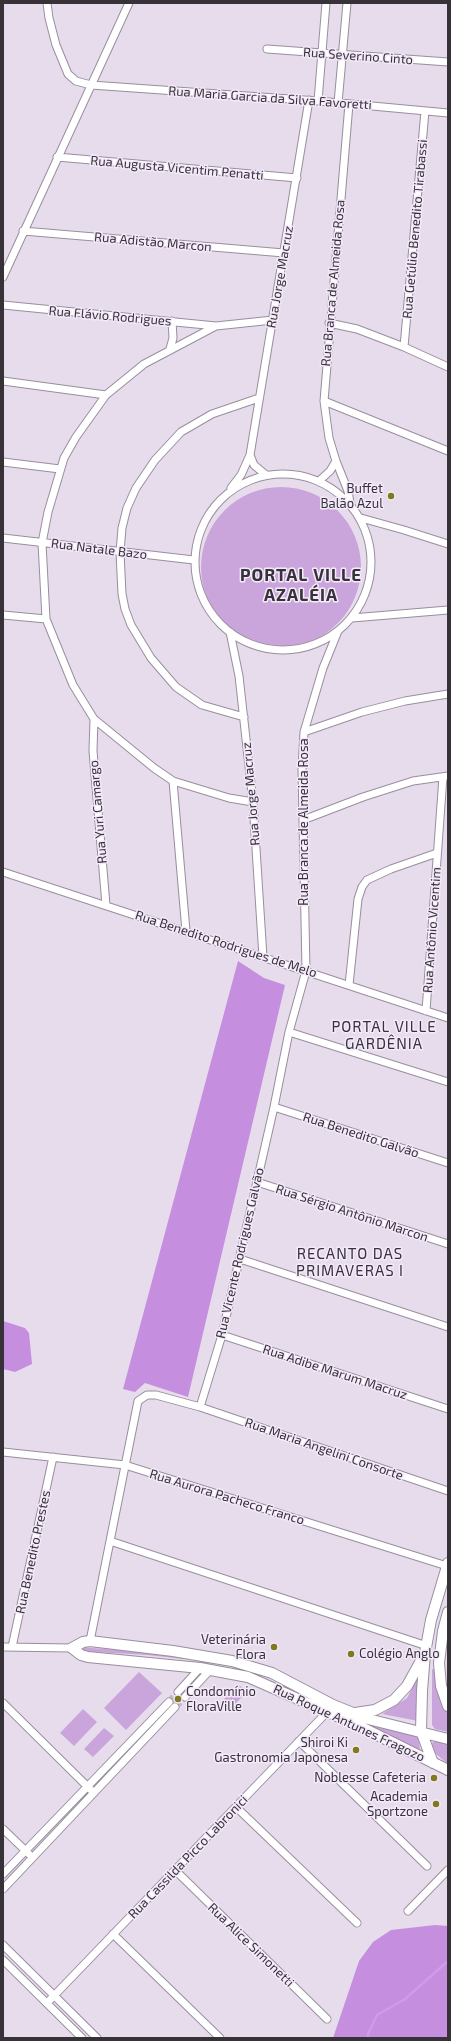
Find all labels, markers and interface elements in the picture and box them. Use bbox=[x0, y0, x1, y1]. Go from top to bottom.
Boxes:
street label: Rua Severino Cinto bbox=[302, 44, 414, 68]
street label: Rua Maria Garcia da Silva Favoretti bbox=[168, 83, 372, 113]
street label: Rua Getúlio Benedito Tirabassi bbox=[399, 139, 431, 319]
street label: Rua Augusta Vicentim Penatti bbox=[90, 153, 264, 183]
street label: Rua Branca de Almeida Rosa bbox=[318, 199, 348, 367]
street label: Rua Jorge Macruz bbox=[263, 225, 297, 329]
street label: Rua Adistão Marcon bbox=[94, 229, 212, 255]
street label: Rua Flávio Rodrigues bbox=[48, 303, 172, 329]
place label: Buffet Balão Azul bbox=[321, 481, 383, 512]
marker: Buffet Balão Azul bbox=[386, 491, 396, 501]
street label: Rua Natale Bazo bbox=[50, 535, 148, 563]
district label: PORTAL VILLE AZALÉIA bbox=[240, 565, 362, 605]
street label: Rua Branca de Almeida Rosa bbox=[296, 738, 312, 906]
street label: Rua Jorge Macruz bbox=[239, 742, 263, 846]
street label: Rua Yuri Camargo bbox=[86, 760, 110, 864]
street label: Rua Antônio Vicentim bbox=[420, 867, 444, 993]
street label: Rua Benedito Rodrigues de Melo bbox=[133, 907, 319, 981]
district label: PORTAL VILLE GARDÊNIA bbox=[331, 1018, 437, 1053]
street label: Rua Benedito Galvão bbox=[301, 1109, 421, 1161]
street label: Rua Vicente Rodrigues Galvão bbox=[213, 1166, 267, 1340]
street label: Rua Sérgio Antônio Marcon bbox=[274, 1181, 430, 1245]
district label: RECANTO DAS PRIMAVERAS I bbox=[296, 1245, 404, 1280]
street label: Rua Adibe Marum Macruz bbox=[261, 1341, 409, 1403]
street label: Rua Maria Angelini Consorte bbox=[243, 1415, 405, 1483]
street label: Rua Aurora Pacheco Franco bbox=[148, 1466, 306, 1528]
street label: Rua Benedito Prestes bbox=[12, 1489, 54, 1615]
place label: Veterinária Flora bbox=[201, 1632, 266, 1663]
marker: Veterinária Flora bbox=[269, 1642, 279, 1652]
place label: Colégio Anglo bbox=[359, 1646, 440, 1662]
marker: Colégio Anglo bbox=[346, 1649, 356, 1659]
street label: Rua Roque Antunes Fragozo bbox=[271, 1681, 427, 1765]
place label: Condomínio FloraVille bbox=[186, 1684, 256, 1715]
marker: Condomínio FloraVille bbox=[173, 1694, 183, 1704]
place label: Shiroi Ki Gastronomia Japonesa bbox=[214, 1735, 348, 1766]
marker: Shiroi Ki Gastronomia Japonesa bbox=[351, 1745, 361, 1755]
place label: Noblesse Cafeteria bbox=[314, 1770, 426, 1786]
marker: Noblesse Cafeteria bbox=[429, 1773, 439, 1783]
place label: Academia Sportzone bbox=[367, 1789, 428, 1820]
street label: Rua Cassilda Picco Labronici bbox=[125, 1792, 251, 1922]
marker: Academia Sportzone bbox=[431, 1799, 441, 1809]
street label: Rua Alice Simonetti bbox=[205, 1900, 297, 1990]

